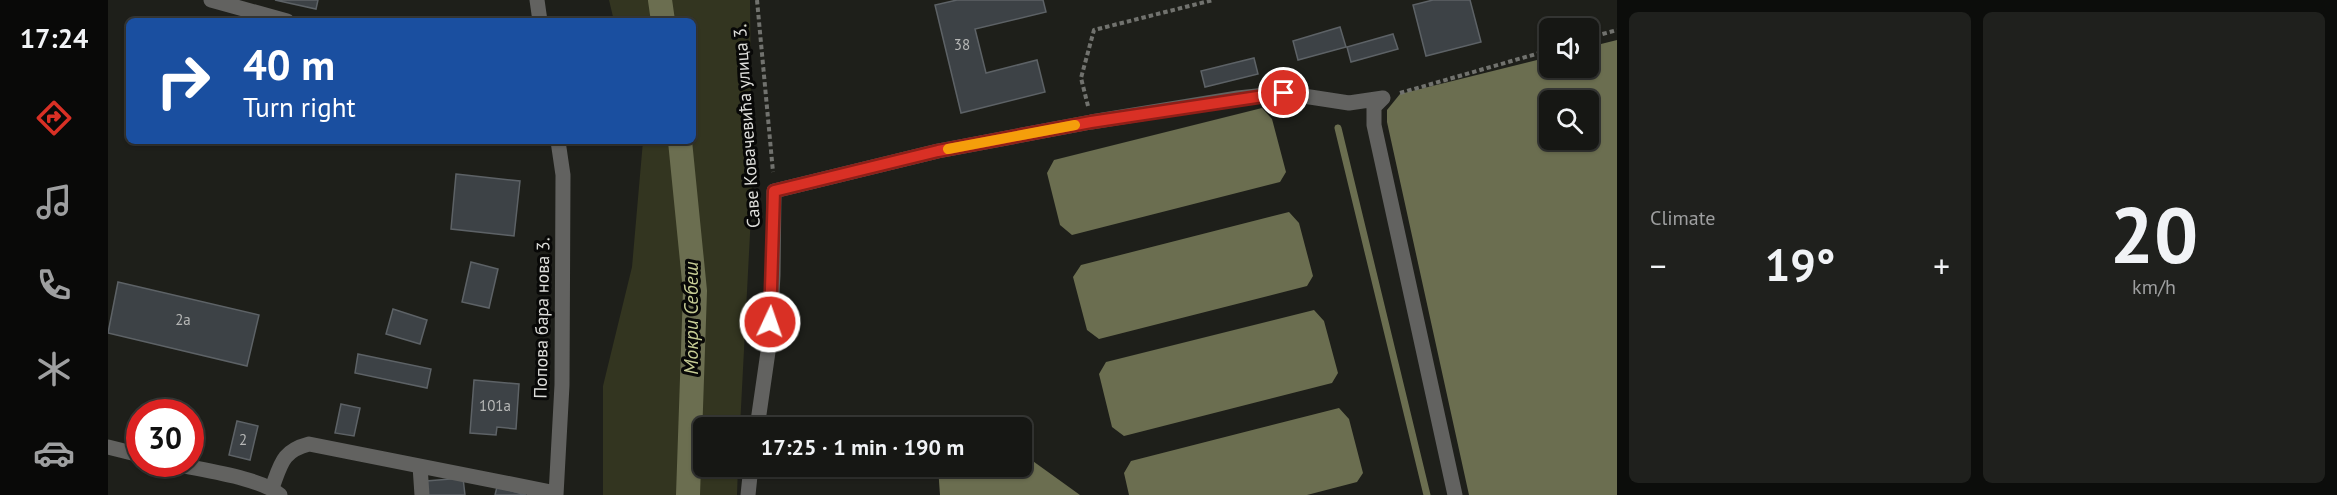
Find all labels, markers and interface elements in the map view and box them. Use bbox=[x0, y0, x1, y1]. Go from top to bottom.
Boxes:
map controls bbox=[1539, 18, 1599, 150]
button: sound bbox=[1539, 18, 1599, 78]
text: 17:24 bbox=[20, 21, 88, 55]
street label: Саве Ковачевића улица 3. bbox=[728, 23, 765, 229]
house number: 38 bbox=[954, 35, 970, 54]
text: 40 m bbox=[243, 37, 335, 92]
icon: right bbox=[144, 42, 222, 120]
pin bbox=[1258, 67, 1309, 118]
icon: arrive bbox=[1267, 76, 1300, 109]
text: Turn right bbox=[243, 90, 356, 124]
button: search bbox=[1539, 90, 1599, 150]
icon: directions bbox=[33, 97, 75, 139]
icon: music bbox=[33, 181, 75, 223]
text: 20 bbox=[2110, 184, 2198, 285]
text: Climate bbox=[1650, 205, 1716, 231]
text: 19° bbox=[1765, 235, 1835, 293]
street label: Попова бара нова 3. bbox=[529, 237, 554, 399]
text: − bbox=[1650, 244, 1667, 287]
text: + bbox=[1933, 244, 1950, 287]
water label: Мокри Себеш bbox=[678, 261, 704, 375]
icon: phone bbox=[33, 264, 75, 306]
text: km/h bbox=[2132, 274, 2176, 300]
position arrow bbox=[738, 290, 802, 354]
house number: 2a bbox=[175, 310, 191, 329]
icon: climate bbox=[33, 348, 75, 390]
house number: 101a bbox=[479, 396, 511, 415]
speed limit sign: 30 bbox=[126, 399, 204, 477]
house number: 2 bbox=[239, 430, 247, 449]
icon: car bbox=[33, 432, 75, 474]
text: 17:25 · 1 min · 190 m bbox=[761, 433, 964, 461]

